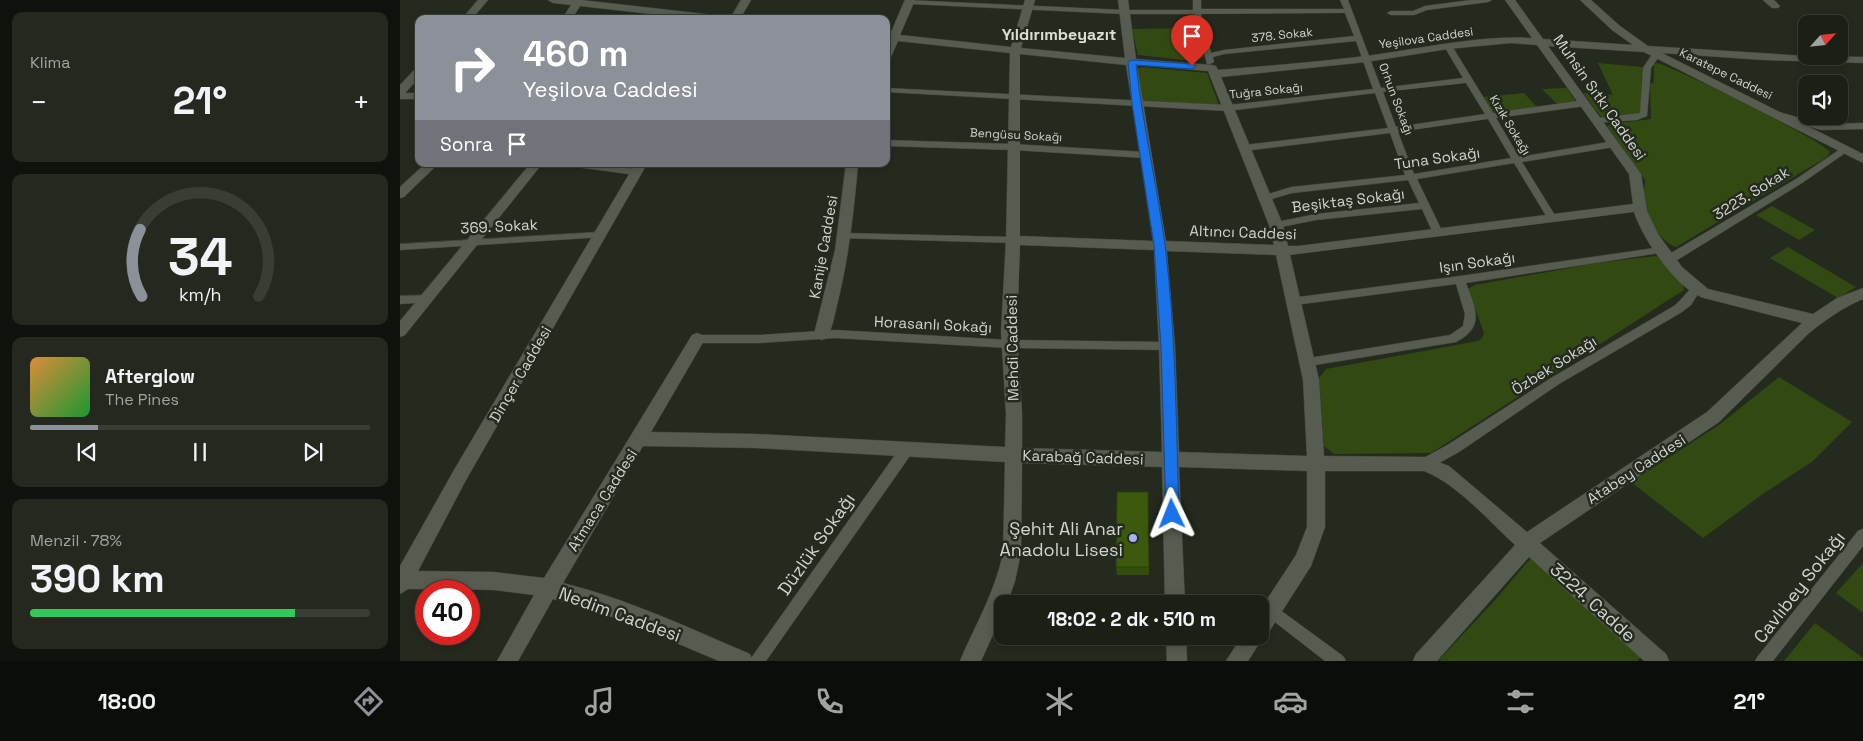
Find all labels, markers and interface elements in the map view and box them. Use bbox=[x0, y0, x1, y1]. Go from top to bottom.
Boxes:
pin bbox=[1171, 15, 1213, 66]
north arrow bbox=[1798, 15, 1848, 65]
map controls bbox=[1798, 15, 1848, 125]
icon: arrive bbox=[1178, 22, 1206, 50]
street label: Yeşilova Caddesi bbox=[1378, 23, 1474, 53]
district label: Yıldırımbeyazıt bbox=[1002, 24, 1116, 45]
street label: 378. Sokak bbox=[1251, 24, 1314, 46]
street label: Muhsin Sıtkı Caddesi bbox=[1549, 30, 1651, 164]
text: 460 m bbox=[523, 32, 628, 76]
icon: right bbox=[440, 35, 505, 100]
street label: Karatepe Caddesi bbox=[1677, 45, 1775, 103]
text: Klima bbox=[30, 52, 71, 73]
street label: Orhun Sokağı bbox=[1375, 61, 1417, 137]
text: Yeşilova Caddesi bbox=[523, 75, 698, 103]
button: sound bbox=[1798, 75, 1848, 125]
text: 21° bbox=[173, 77, 227, 125]
street label: Tuğra Sokağı bbox=[1228, 79, 1304, 103]
text: − bbox=[30, 84, 47, 120]
text: + bbox=[353, 84, 370, 120]
street label: Kızık Sokağı bbox=[1486, 92, 1534, 158]
street label: Bengüsu Sokağı bbox=[969, 125, 1063, 145]
icon: arrive bbox=[503, 130, 531, 158]
text: Sonra bbox=[440, 132, 493, 157]
street label: Tuna Sokağı bbox=[1393, 143, 1481, 173]
street label: 3223. Sokak bbox=[1709, 162, 1793, 224]
street label: Beşiktaş Sokağı bbox=[1290, 184, 1406, 216]
street label: Kanije Caddesi bbox=[805, 194, 841, 300]
street label: 369. Sokak bbox=[460, 214, 538, 238]
street label: Altıncı Caddesi bbox=[1189, 221, 1297, 243]
text: 34 bbox=[168, 224, 232, 290]
street label: Işın Sokağı bbox=[1438, 247, 1516, 277]
text: km/h bbox=[179, 283, 221, 306]
street label: Mehdi Caddesi bbox=[1002, 295, 1022, 401]
street label: Horasanlı Sokağı bbox=[874, 311, 992, 337]
street label: Dinçer Caddesi bbox=[485, 322, 555, 426]
street label: Özbek Sokağı bbox=[1508, 331, 1600, 399]
text: Afterglow bbox=[105, 364, 195, 389]
text: The Pines bbox=[105, 389, 179, 410]
street label: Atabey Caddesi bbox=[1583, 430, 1689, 508]
icon: previous bbox=[73, 438, 101, 466]
icon: pause bbox=[186, 438, 214, 466]
icon: next bbox=[299, 438, 327, 466]
street label: Atmaca Caddesi bbox=[563, 445, 641, 555]
street label: Karabağ Caddesi bbox=[1022, 445, 1144, 469]
position arrow bbox=[1145, 487, 1197, 539]
street label: Düzlük Sokağı bbox=[772, 488, 860, 600]
place label: Şehit Ali Anar Anadolu Lisesi bbox=[999, 517, 1123, 561]
street label: Cavlıbey Sokağı bbox=[1748, 527, 1850, 647]
text: Menzil · 78% bbox=[30, 530, 122, 551]
marker: Şehit Ali Anar Anadolu Lisesi bbox=[1127, 532, 1139, 544]
text: 390 km bbox=[30, 555, 165, 603]
street label: 3224. Cadde bbox=[1545, 558, 1641, 646]
speed limit sign: 40 bbox=[415, 580, 480, 645]
street label: Nedim Caddesi bbox=[556, 581, 684, 647]
text: 18:02 · 2 dk · 510 m bbox=[1047, 607, 1216, 632]
icon: directions bbox=[351, 684, 386, 719]
icon: music bbox=[582, 684, 617, 719]
icon: phone bbox=[812, 684, 847, 719]
icon: climate bbox=[1042, 684, 1077, 719]
icon: car bbox=[1273, 684, 1308, 719]
icon: filters bbox=[1503, 684, 1538, 719]
text: 18:00 bbox=[98, 687, 156, 715]
text: 21° bbox=[1734, 687, 1765, 715]

